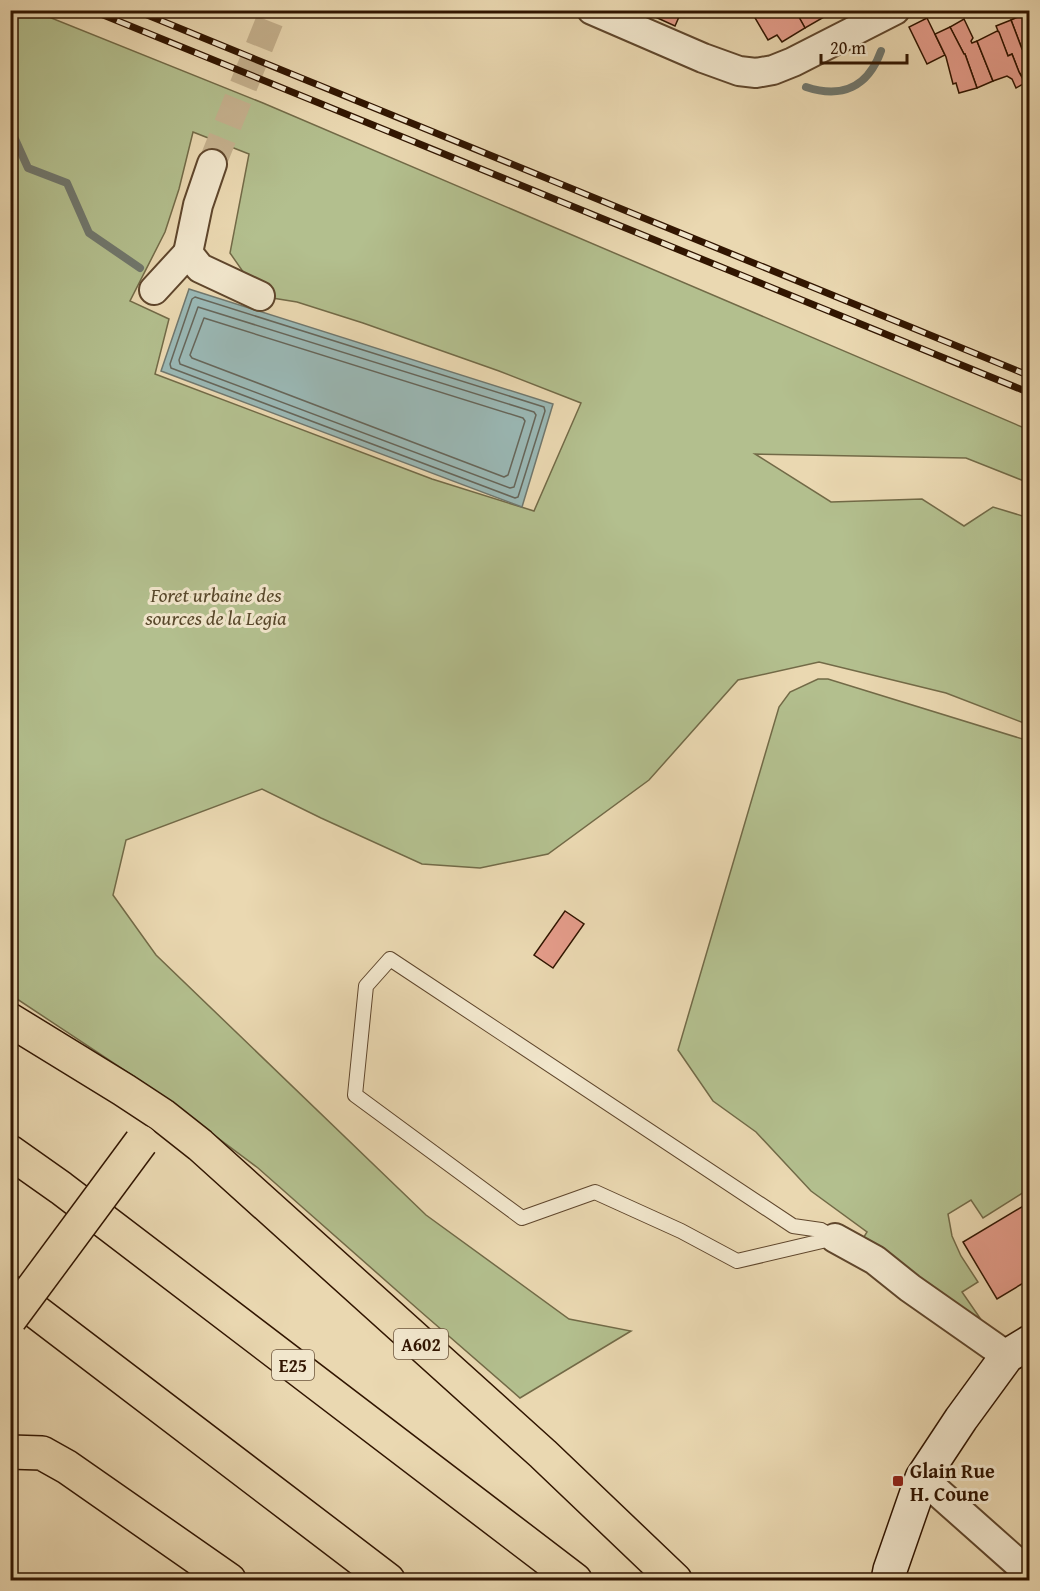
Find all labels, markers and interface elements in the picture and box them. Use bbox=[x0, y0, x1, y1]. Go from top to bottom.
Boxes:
scale bar bbox=[821, 27, 906, 65]
text: 20 m bbox=[830, 34, 866, 61]
park label: Foret urbaine des sources de la Legia bbox=[145, 580, 287, 632]
road number: A602 bbox=[394, 1329, 448, 1359]
road number: E25 bbox=[272, 1350, 314, 1380]
place label: Glain Rue H. Coune bbox=[910, 1456, 995, 1508]
marker: Glain Rue H. Coune bbox=[891, 1474, 905, 1488]

